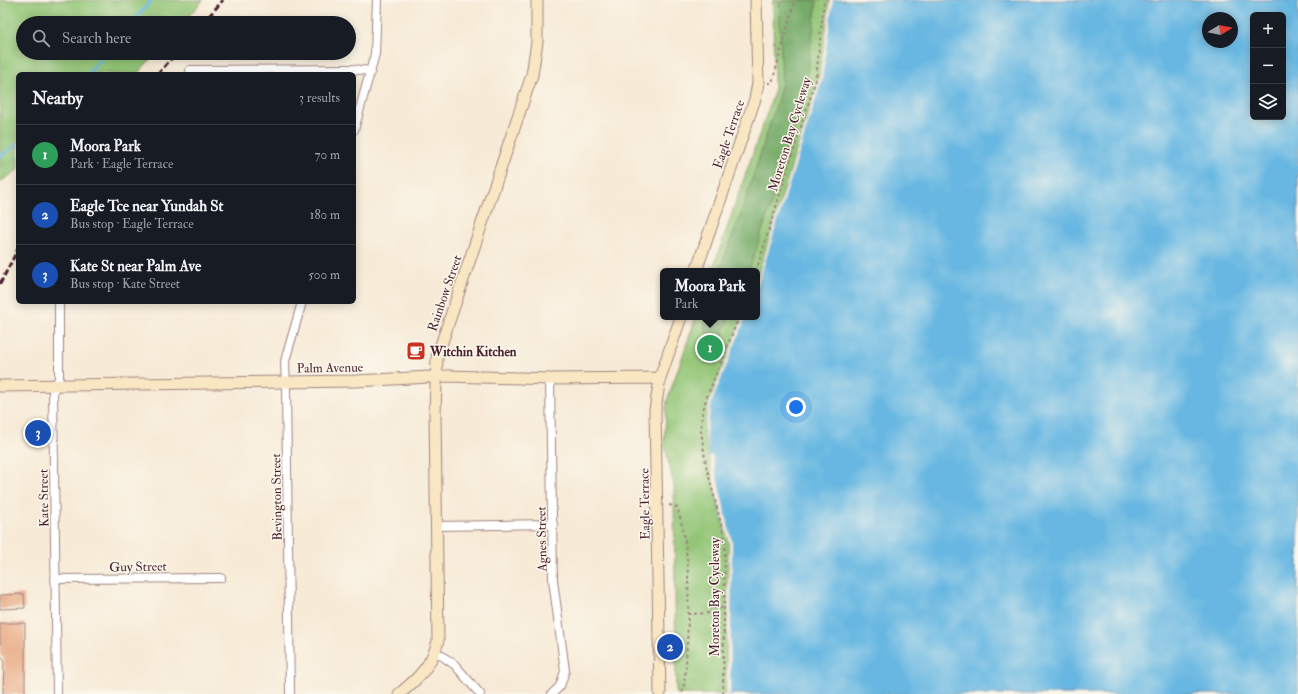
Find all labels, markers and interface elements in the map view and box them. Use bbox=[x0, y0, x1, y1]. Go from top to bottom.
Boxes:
north arrow bbox=[1202, 12, 1238, 48]
map controls bbox=[1250, 12, 1286, 120]
button: + bbox=[1250, 12, 1286, 48]
search box bbox=[16, 16, 356, 60]
icon: search bbox=[30, 27, 52, 49]
text: Search here bbox=[62, 29, 131, 48]
button: − bbox=[1250, 48, 1286, 84]
street label: Moreton Bay Cycleway bbox=[765, 75, 816, 194]
button: layers bbox=[1250, 84, 1286, 120]
text: Nearby bbox=[32, 88, 83, 109]
text: 3 results bbox=[299, 90, 340, 106]
street label: Eagle Terrace bbox=[710, 97, 748, 171]
text: Moora Park bbox=[70, 137, 141, 156]
text: 1 bbox=[43, 147, 47, 163]
text: 70 m bbox=[315, 147, 340, 163]
text: Park · Eagle Terrace bbox=[70, 156, 173, 172]
text: Eagle Tce near Yundah St bbox=[70, 197, 224, 216]
text: 2 bbox=[42, 207, 48, 223]
text: 180 m bbox=[310, 207, 340, 223]
text: Bus stop · Eagle Terrace bbox=[70, 216, 194, 232]
street label: Rainbow Street bbox=[424, 253, 465, 333]
text: Kate St near Palm Ave bbox=[70, 257, 201, 276]
text: 3 bbox=[43, 267, 48, 283]
text: 500 m bbox=[308, 267, 340, 283]
popup bbox=[660, 268, 760, 320]
text: Bus stop · Kate Street bbox=[70, 276, 180, 292]
text: Moora Park bbox=[675, 277, 745, 296]
text: Park bbox=[675, 296, 698, 312]
pin: 1 bbox=[697, 333, 723, 363]
cafe icon: Witchin Kitchen bbox=[405, 340, 427, 362]
place label: Witchin Kitchen bbox=[429, 344, 517, 360]
street label: Palm Avenue bbox=[297, 359, 364, 377]
your location bbox=[786, 397, 806, 417]
pin: 3 bbox=[25, 418, 51, 448]
street label: Bevington Street bbox=[268, 453, 286, 541]
street label: Eagle Terrace bbox=[636, 467, 654, 540]
street label: Kate Street bbox=[35, 469, 53, 527]
street label: Agnes Street bbox=[533, 506, 551, 573]
street label: Moreton Bay Cycleway bbox=[707, 537, 724, 656]
street label: Guy Street bbox=[109, 558, 167, 576]
pin: 2 bbox=[657, 632, 683, 662]

